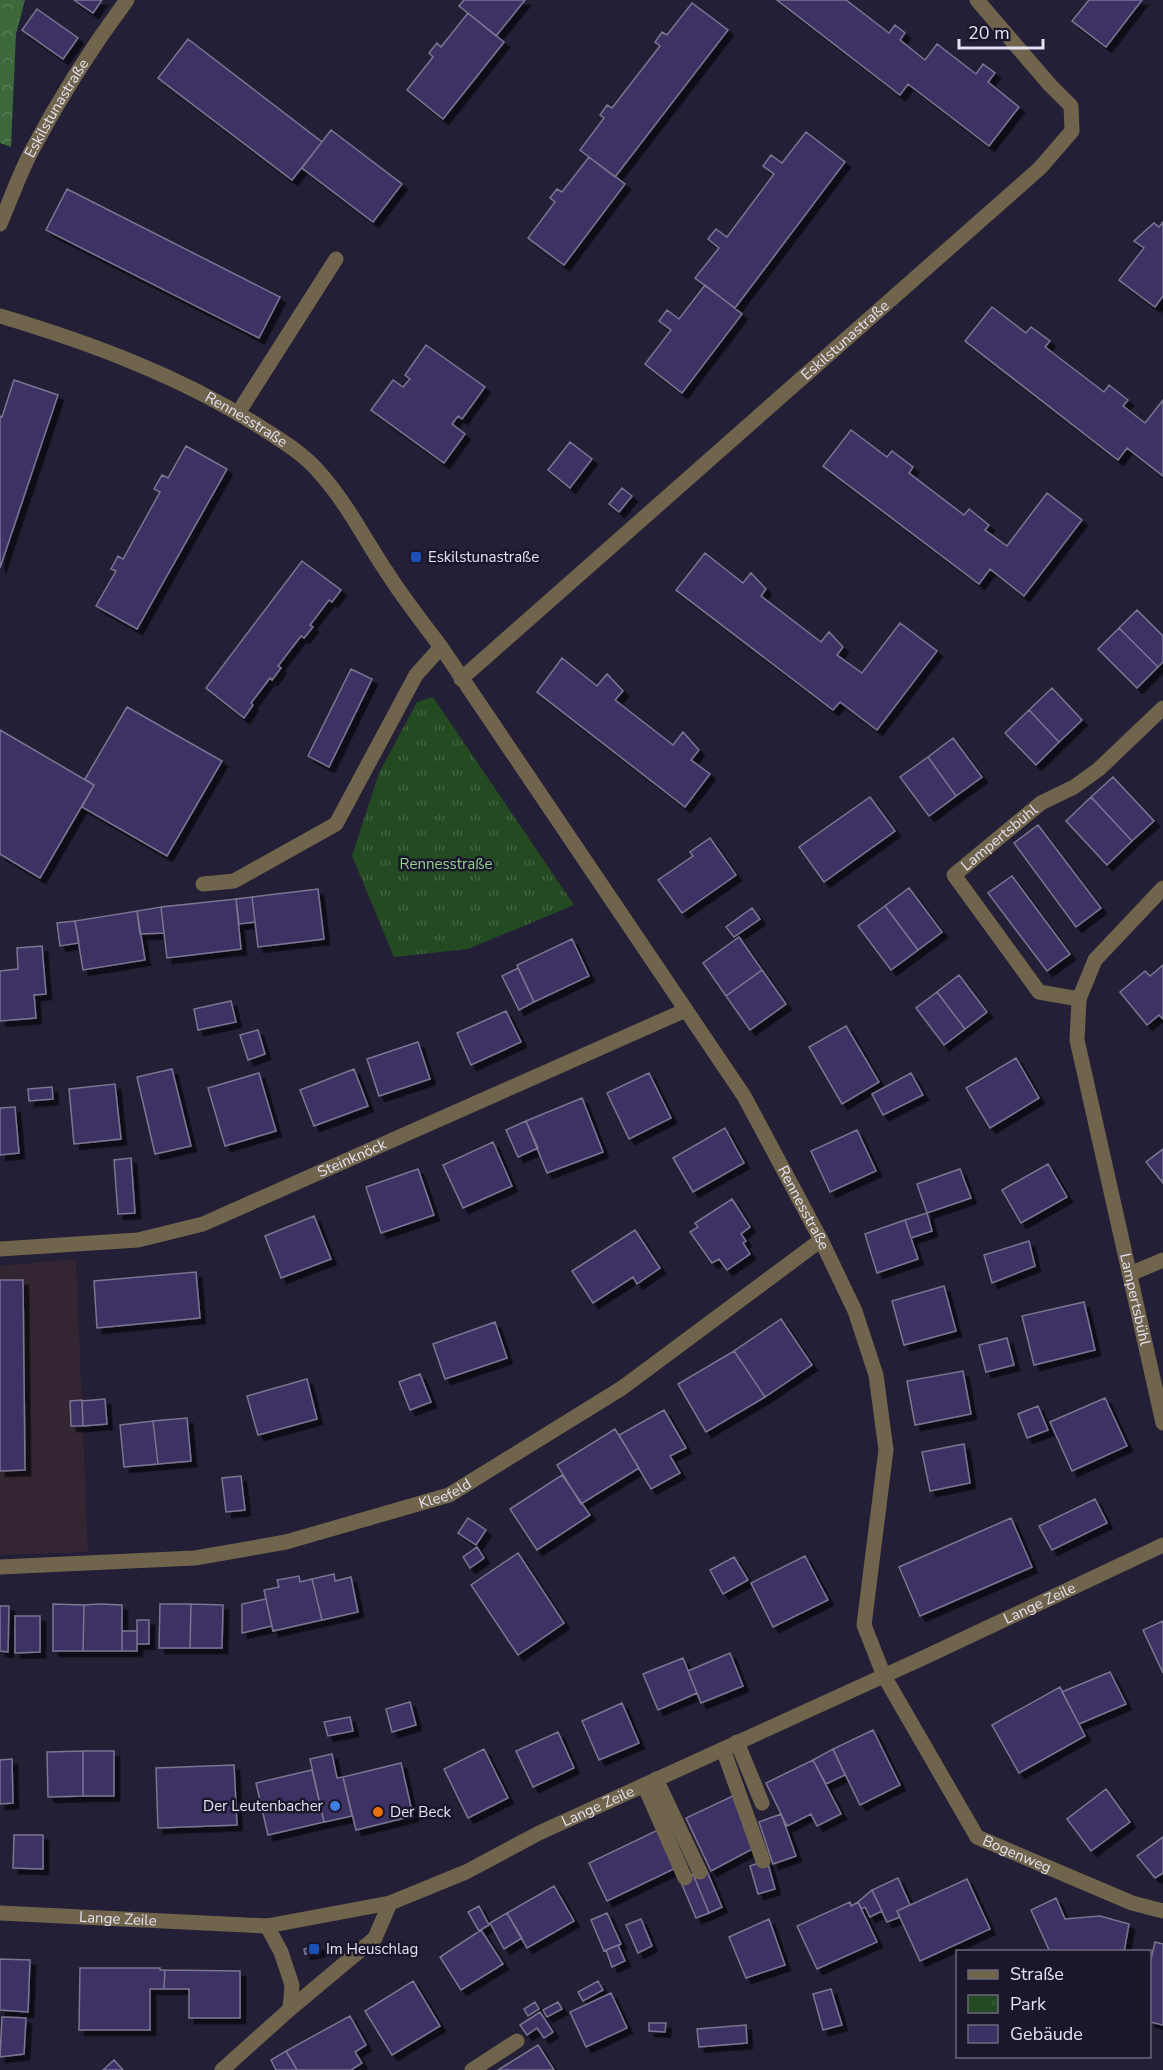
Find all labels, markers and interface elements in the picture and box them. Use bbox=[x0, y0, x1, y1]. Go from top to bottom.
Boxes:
scale bar bbox=[959, 12, 1043, 50]
text: 20 m bbox=[968, 21, 1010, 45]
street label: Eskilstunastraße bbox=[20, 55, 93, 161]
street label: Eskilstunastraße bbox=[796, 296, 893, 385]
street label: Rennesstraße bbox=[202, 387, 292, 452]
place label: Eskilstunastraße bbox=[428, 547, 539, 567]
marker: Eskilstunastraße bbox=[409, 550, 423, 564]
street label: Lampertsbühl bbox=[957, 799, 1042, 875]
park label: Rennesstraße bbox=[400, 854, 492, 874]
street label: Steinknöck bbox=[314, 1134, 390, 1182]
street label: Rennesstraße bbox=[773, 1162, 834, 1253]
street label: Lampertsbühl bbox=[1115, 1251, 1155, 1348]
street label: Kleefeld bbox=[416, 1474, 475, 1513]
street label: Lange Zeile bbox=[1000, 1578, 1079, 1629]
street label: Lange Zeile bbox=[558, 1781, 637, 1831]
place label: Der Leutenbacher bbox=[203, 1796, 324, 1816]
marker: Der Leutenbacher bbox=[328, 1799, 342, 1813]
place label: Der Beck bbox=[390, 1802, 451, 1822]
marker: Der Beck bbox=[371, 1805, 385, 1819]
street label: Bogenweg bbox=[980, 1831, 1055, 1878]
street label: Lange Zeile bbox=[79, 1907, 157, 1931]
place label: Im Heuschlag bbox=[326, 1939, 418, 1959]
marker: Im Heuschlag bbox=[307, 1942, 321, 1956]
legend bbox=[956, 1950, 1151, 2058]
text: Straße bbox=[1010, 1962, 1064, 1986]
text: Park bbox=[1010, 1992, 1047, 2016]
text: Gebäude bbox=[1010, 2022, 1083, 2046]

